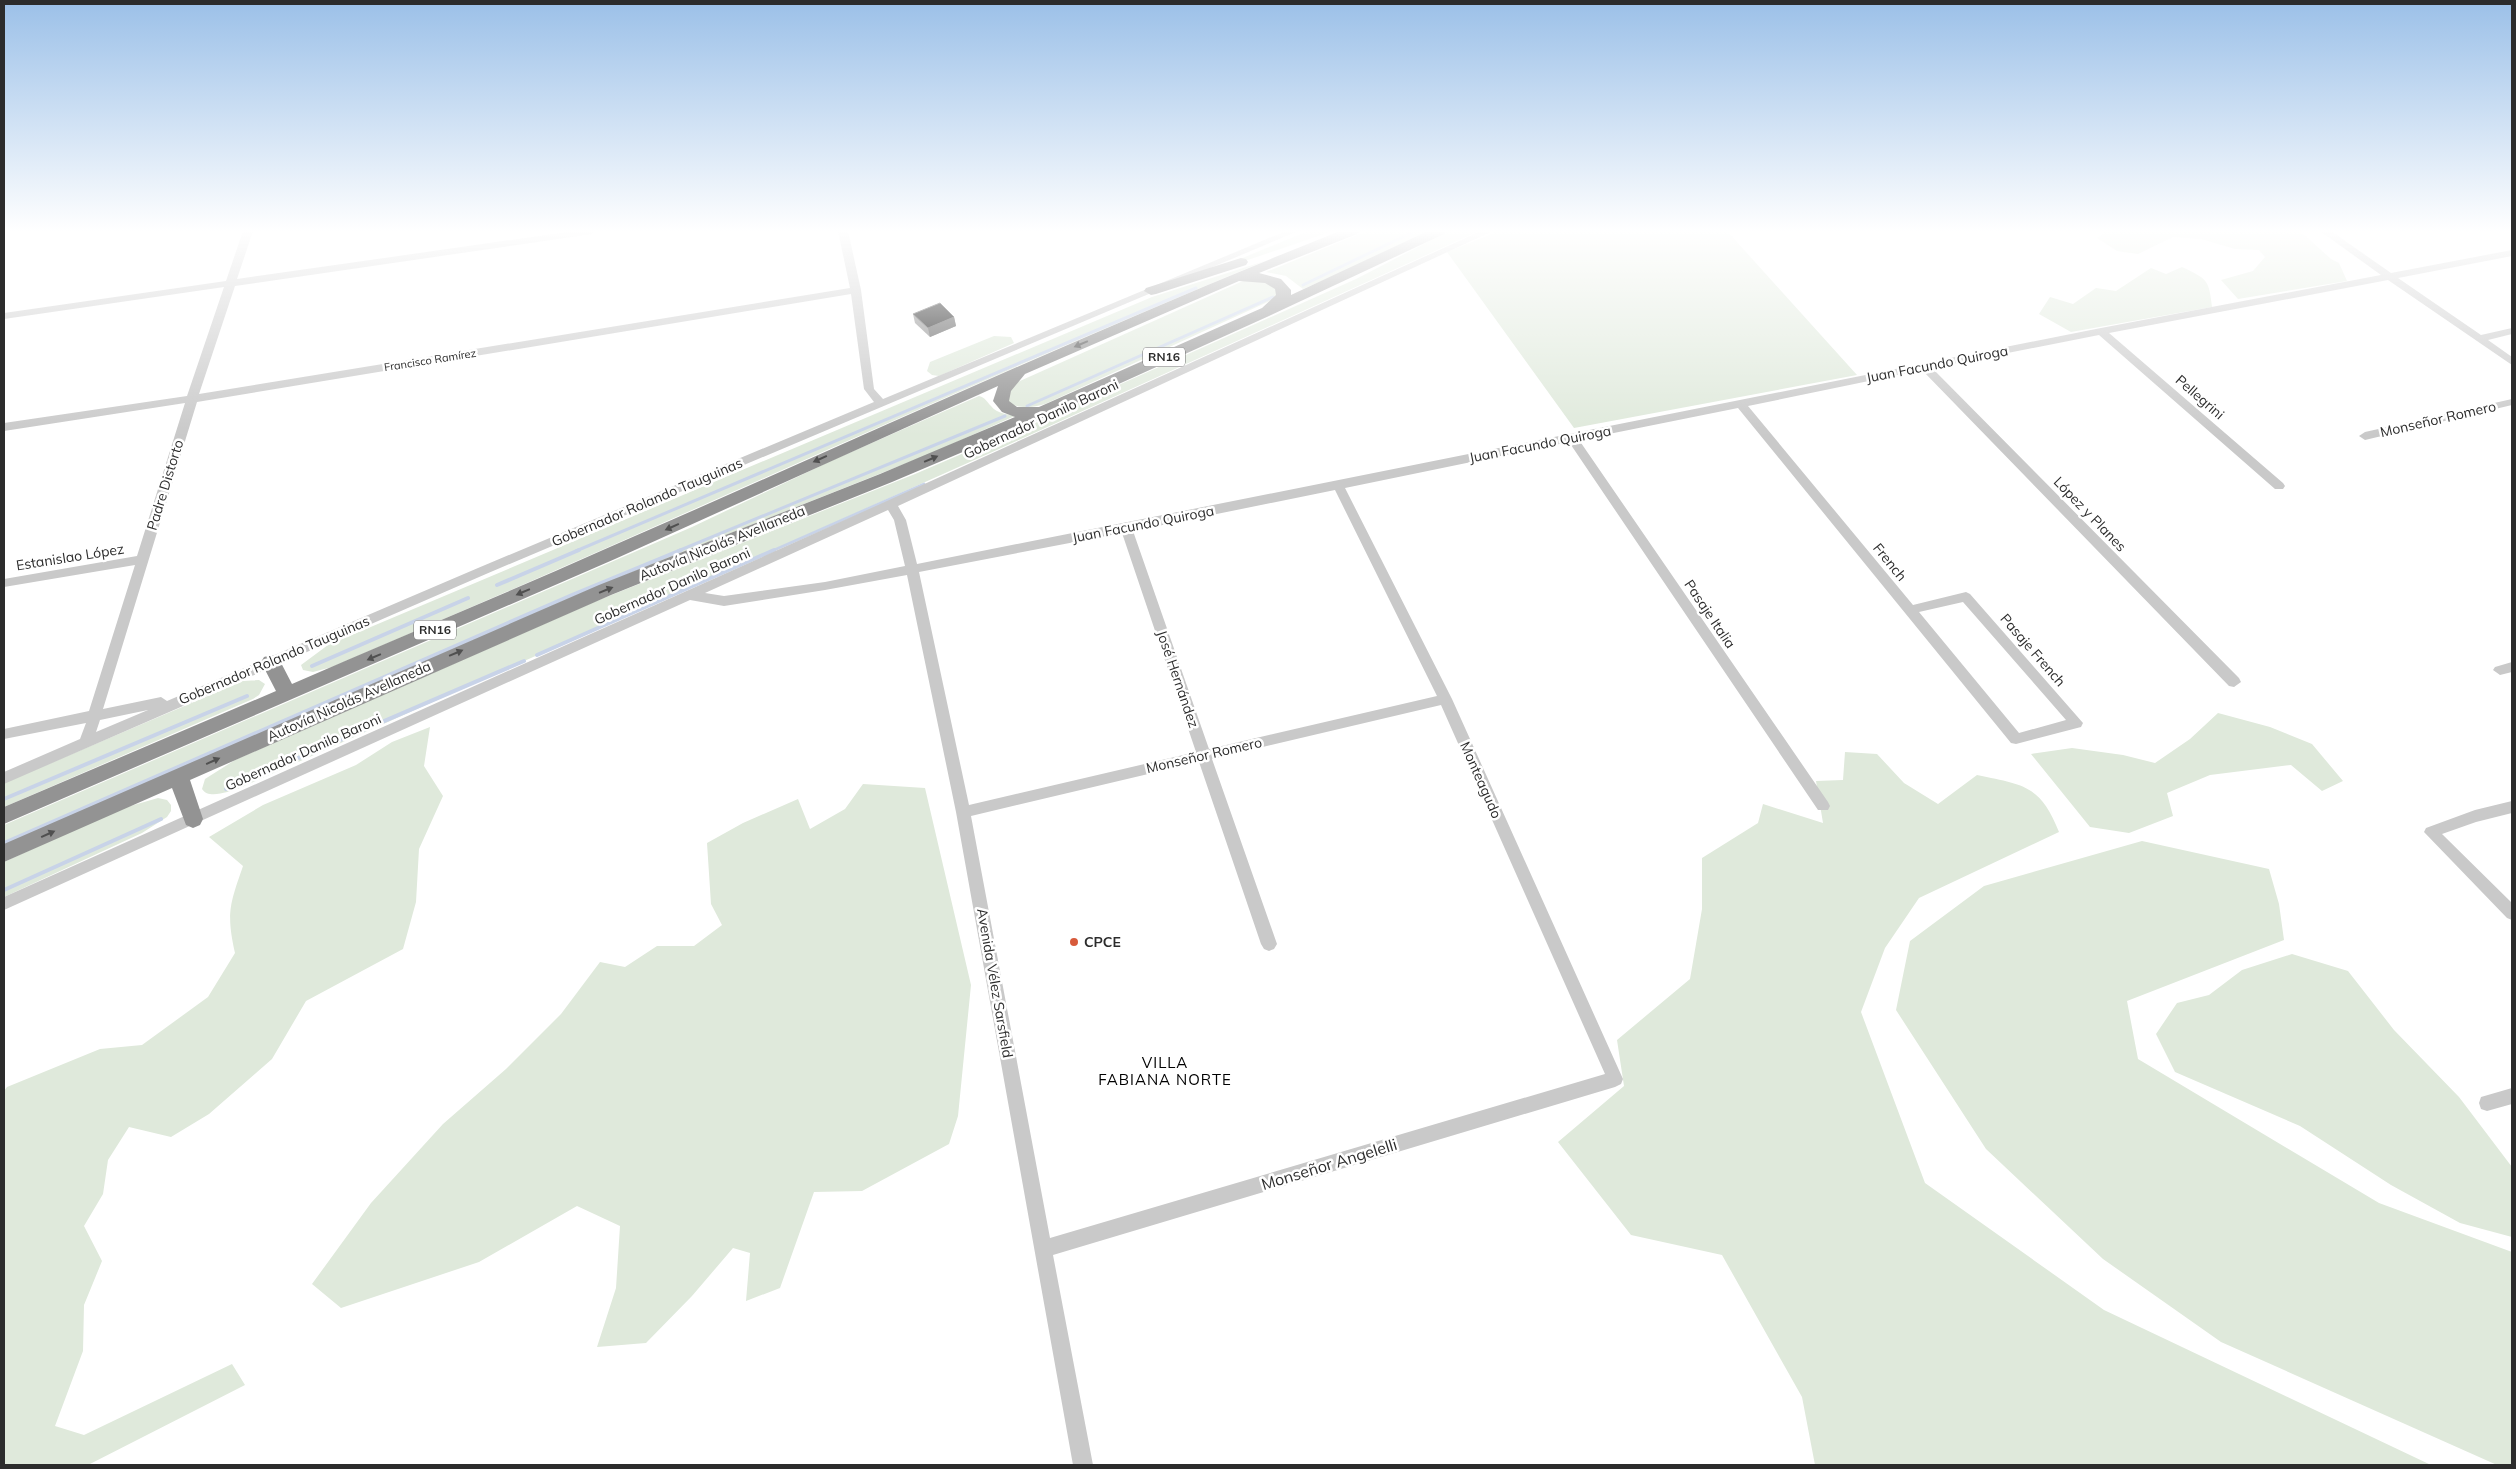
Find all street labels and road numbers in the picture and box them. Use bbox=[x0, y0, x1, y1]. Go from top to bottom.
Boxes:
street label: Juan Facundo Quiroga bbox=[1864, 341, 2010, 387]
street label: Francisco Ramírez bbox=[383, 346, 477, 374]
road number: RN16 bbox=[1143, 348, 1185, 367]
street label: Pellegrini bbox=[2172, 371, 2228, 423]
street label: Gobernador Danilo Baroni bbox=[961, 375, 1121, 463]
street label: Monseñor Romero bbox=[2378, 397, 2498, 441]
street label: Juan Facundo Quiroga bbox=[1467, 421, 1613, 467]
street label: Padre Distorto bbox=[143, 438, 187, 532]
street label: Gobernador Rolando Tauguinas bbox=[549, 453, 745, 550]
street label: López y Planes bbox=[2050, 473, 2130, 555]
street label: Autovía Nicolás Avellaneda bbox=[636, 501, 808, 585]
street label: Juan Facundo Quiroga bbox=[1070, 501, 1216, 547]
street label: French bbox=[1869, 539, 1911, 585]
street label: Estanislao López bbox=[15, 540, 125, 574]
street label: Gobernador Danilo Baroni bbox=[591, 543, 753, 629]
street label: Pasaje Italia bbox=[1680, 576, 1740, 652]
street label: Pasaje French bbox=[1996, 610, 2070, 690]
street label: Gobernador Rolando Tauguinas bbox=[176, 611, 372, 708]
road number: RN16 bbox=[414, 620, 456, 640]
street label: José Hernández bbox=[1153, 628, 1203, 730]
street label: Autovía Nicolás Avellaneda bbox=[264, 657, 434, 745]
street label: Gobernador Danilo Baroni bbox=[222, 709, 384, 795]
street label: Monseñor Romero bbox=[1144, 733, 1264, 777]
street label: Monteagudo bbox=[1456, 739, 1506, 821]
street label: Avenida Vélez Sarsfield bbox=[973, 907, 1017, 1059]
street label: Monseñor Angelelli bbox=[1259, 1134, 1399, 1194]

